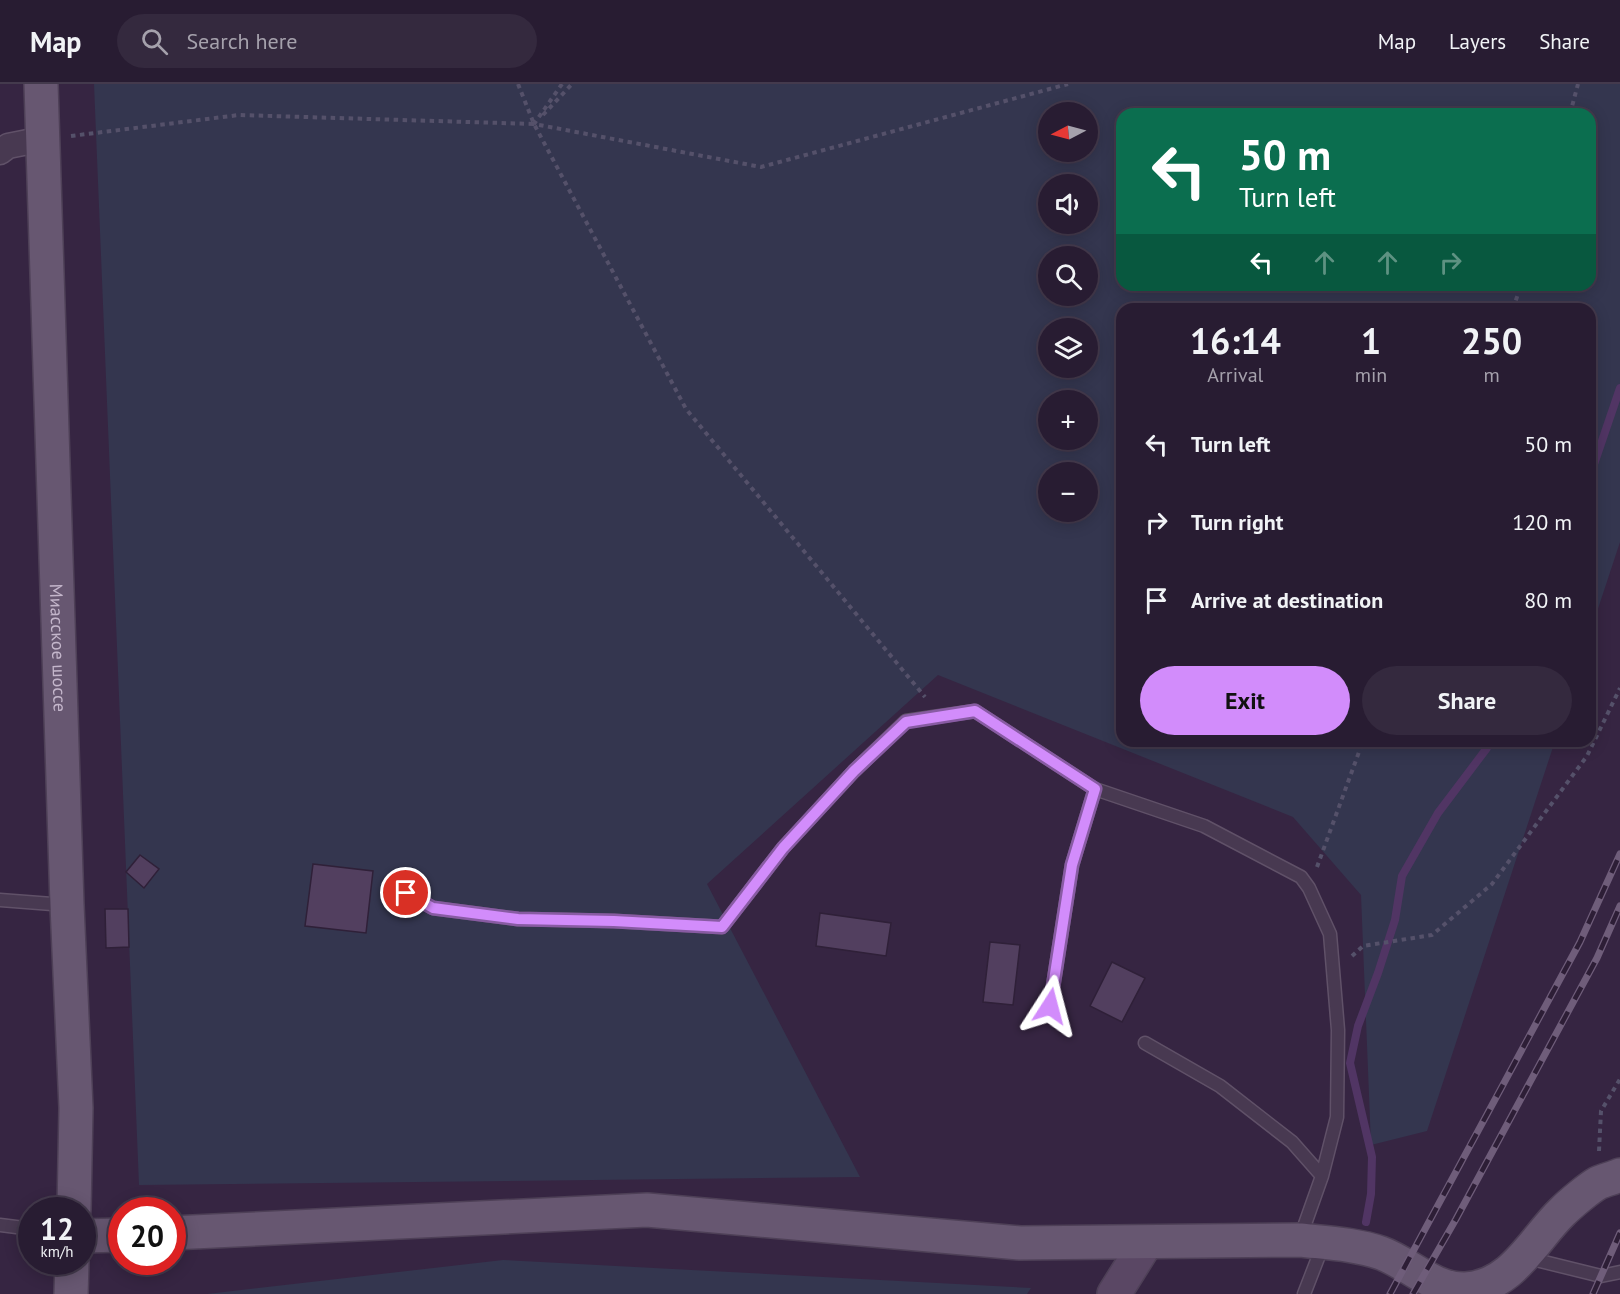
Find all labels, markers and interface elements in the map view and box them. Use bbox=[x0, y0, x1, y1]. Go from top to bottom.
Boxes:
search box bbox=[117, 14, 537, 68]
text: Map bbox=[30, 23, 81, 60]
icon: search bbox=[138, 25, 171, 58]
text: Search here bbox=[186, 27, 297, 55]
text: Map bbox=[1378, 28, 1416, 55]
text: Layers bbox=[1449, 28, 1506, 55]
text: Share bbox=[1539, 28, 1590, 55]
north arrow bbox=[1038, 102, 1098, 162]
map controls bbox=[1038, 102, 1098, 522]
text: 50 m bbox=[1239, 127, 1331, 182]
icon: left bbox=[1140, 132, 1218, 210]
button: sound bbox=[1038, 174, 1098, 234]
text: Turn left bbox=[1239, 180, 1336, 214]
button: search bbox=[1038, 246, 1098, 306]
icon: left bbox=[1245, 246, 1278, 279]
icon: ahead bbox=[1308, 246, 1341, 279]
icon: ahead bbox=[1371, 246, 1404, 279]
icon: right bbox=[1434, 246, 1467, 279]
text: 16:14 bbox=[1190, 317, 1281, 364]
text: 1 bbox=[1361, 317, 1381, 364]
text: 250 bbox=[1461, 317, 1522, 364]
button: layers bbox=[1038, 318, 1098, 378]
text: Arrival bbox=[1207, 362, 1263, 388]
text: min bbox=[1355, 362, 1387, 388]
text: m bbox=[1484, 362, 1500, 388]
button: + bbox=[1038, 390, 1098, 450]
icon: left bbox=[1140, 428, 1173, 461]
text: Turn left bbox=[1191, 430, 1271, 458]
text: 50 m bbox=[1524, 430, 1572, 458]
button: − bbox=[1038, 462, 1098, 522]
icon: right bbox=[1140, 506, 1173, 539]
text: Turn right bbox=[1191, 508, 1283, 536]
text: 120 m bbox=[1512, 508, 1572, 536]
street label: Миасское шоссе bbox=[45, 583, 72, 712]
icon: arrive bbox=[1140, 584, 1173, 617]
text: Arrive at destination bbox=[1191, 586, 1383, 614]
text: 80 m bbox=[1524, 586, 1572, 614]
button: Exit bbox=[1140, 666, 1350, 735]
button: Share bbox=[1362, 666, 1572, 735]
pin bbox=[380, 867, 431, 918]
icon: arrive bbox=[389, 876, 422, 909]
position arrow bbox=[1018, 974, 1082, 1038]
speed limit sign: 20 bbox=[108, 1197, 186, 1275]
text: 12 bbox=[40, 1209, 74, 1248]
text: km/h bbox=[41, 1242, 73, 1261]

